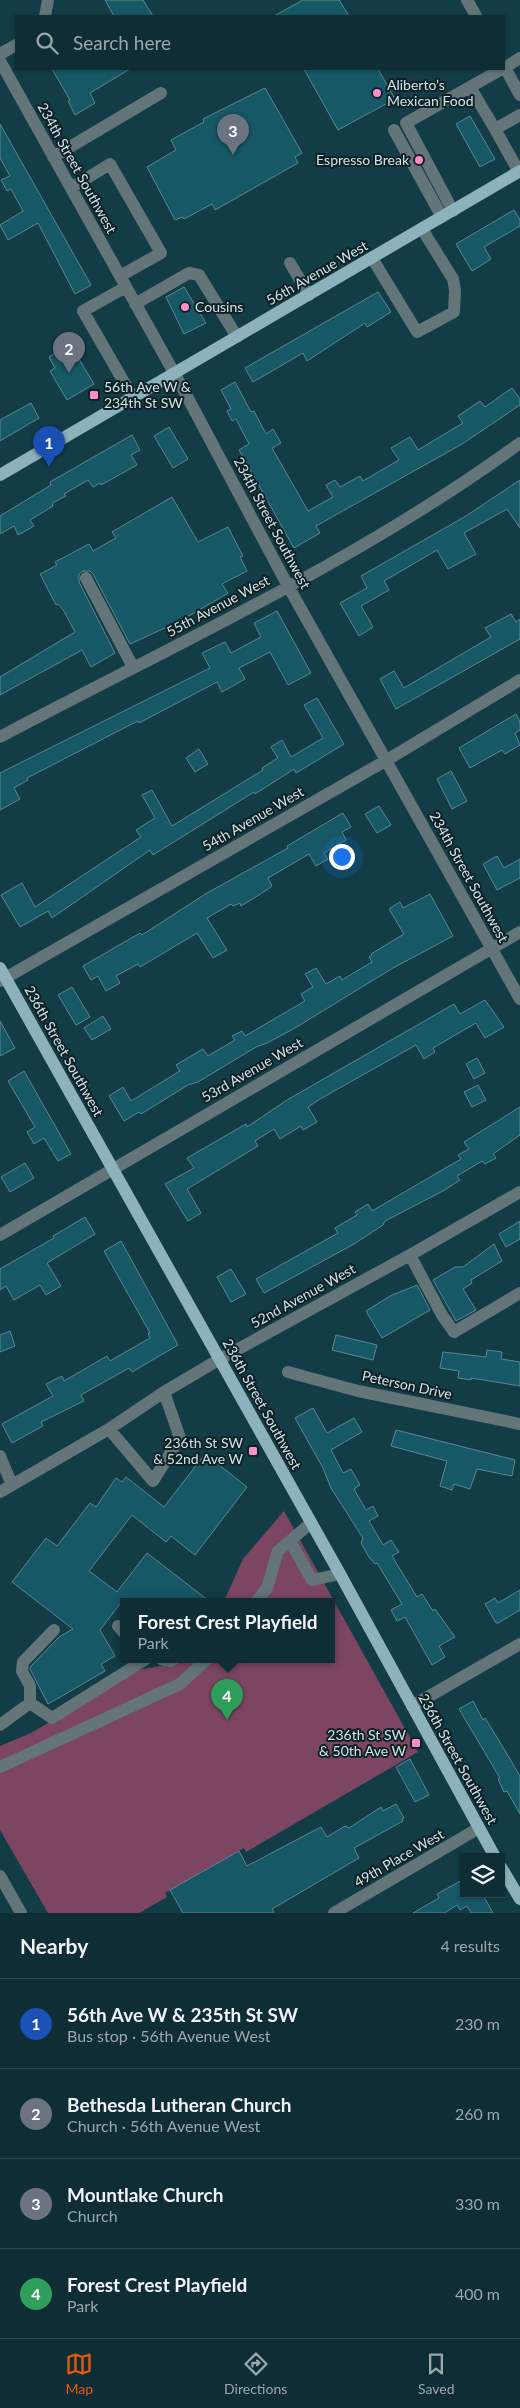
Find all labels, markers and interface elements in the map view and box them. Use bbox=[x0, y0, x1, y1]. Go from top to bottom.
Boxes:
search box bbox=[15, 15, 505, 70]
icon: search bbox=[33, 29, 61, 57]
text: Search here bbox=[73, 31, 171, 54]
place label: Aliberto’s Mexican Food bbox=[387, 76, 473, 109]
marker: Aliberto’s Mexican Food bbox=[371, 87, 383, 99]
street label: 234th Street Southwest bbox=[34, 99, 120, 236]
pin: 3 bbox=[217, 114, 249, 155]
place label: Espresso Break bbox=[316, 151, 410, 168]
marker: Espresso Break bbox=[413, 154, 425, 166]
street label: 56th Avenue West bbox=[263, 237, 370, 308]
place label: Cousins bbox=[195, 298, 243, 315]
marker: Cousins bbox=[179, 301, 191, 313]
pin: 2 bbox=[53, 332, 85, 373]
place label: 56th Ave W & 234th St SW bbox=[104, 378, 191, 411]
marker: 56th Ave W & 234th St SW bbox=[88, 389, 100, 401]
pin: 1 bbox=[33, 426, 65, 467]
street label: 234th Street Southwest bbox=[231, 454, 314, 592]
street label: 55th Avenue West bbox=[163, 571, 272, 640]
street label: 54th Avenue West bbox=[199, 783, 306, 854]
street label: 234th Street Southwest bbox=[426, 808, 512, 945]
your location bbox=[329, 844, 355, 870]
street label: 236th Street Southwest bbox=[21, 982, 107, 1119]
street label: 53rd Avenue West bbox=[198, 1034, 305, 1105]
street label: 52nd Avenue West bbox=[247, 1260, 358, 1331]
street label: 236th Street Southwest bbox=[219, 1335, 305, 1472]
street label: Peterson Drive bbox=[361, 1367, 454, 1402]
place label: 236th St SW & 52nd Ave W bbox=[153, 1434, 243, 1467]
marker: 236th St SW & 52nd Ave W bbox=[247, 1445, 259, 1457]
popup bbox=[120, 1598, 335, 1663]
text: Forest Crest Playfield bbox=[137, 1610, 318, 1633]
text: Park bbox=[137, 1633, 169, 1652]
pin: 4 bbox=[211, 1679, 243, 1720]
street label: 236th Street Southwest bbox=[415, 1690, 501, 1827]
place label: 236th St SW & 50th Ave W bbox=[319, 1726, 407, 1759]
marker: 236th St SW & 50th Ave W bbox=[410, 1737, 422, 1749]
street label: 49th Place West bbox=[351, 1825, 447, 1890]
map controls bbox=[460, 1853, 505, 1898]
button: layers bbox=[460, 1853, 505, 1898]
text: Nearby bbox=[20, 1933, 88, 1958]
text: 4 results bbox=[440, 1936, 500, 1955]
text: 56th Ave W & 235th St SW bbox=[67, 2003, 298, 2026]
text: 1 bbox=[31, 2014, 41, 2033]
text: 230 m bbox=[455, 2014, 500, 2033]
text: Bus stop · 56th Avenue West bbox=[67, 2026, 271, 2045]
text: Bethesda Lutheran Church bbox=[67, 2093, 292, 2116]
text: 2 bbox=[31, 2104, 41, 2123]
text: 260 m bbox=[455, 2104, 500, 2123]
text: Church · 56th Avenue West bbox=[67, 2116, 260, 2135]
text: Mountlake Church bbox=[67, 2183, 223, 2206]
text: 3 bbox=[31, 2194, 41, 2213]
text: 330 m bbox=[455, 2194, 500, 2213]
text: Church bbox=[67, 2206, 118, 2225]
text: Forest Crest Playfield bbox=[67, 2273, 247, 2296]
text: 4 bbox=[31, 2284, 41, 2303]
text: 400 m bbox=[455, 2284, 500, 2303]
text: Park bbox=[67, 2296, 98, 2315]
tab: Map bbox=[65, 2350, 93, 2397]
tab: Directions bbox=[224, 2350, 287, 2397]
tab: Saved bbox=[418, 2350, 455, 2397]

